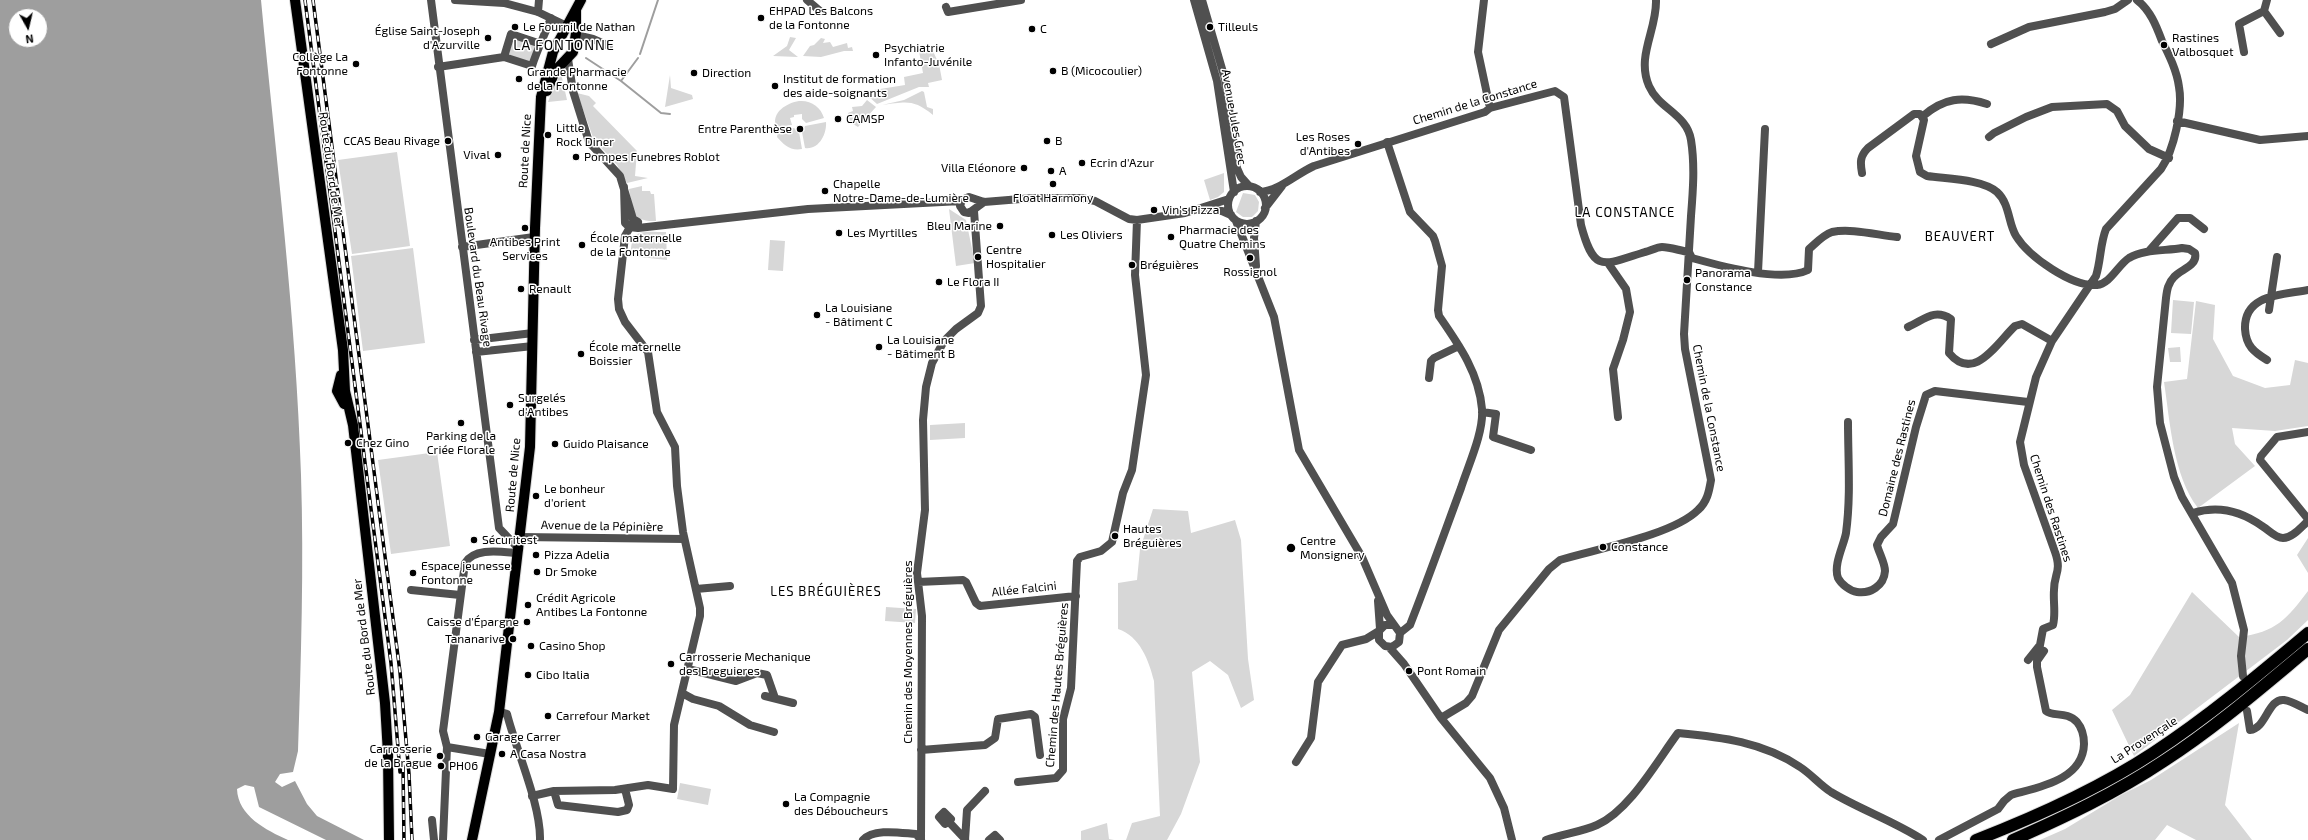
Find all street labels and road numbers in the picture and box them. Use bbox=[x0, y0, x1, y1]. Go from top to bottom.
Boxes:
street label: Avenue Jules Grec bbox=[1218, 68, 1250, 166]
street label: Chemin de la Constance bbox=[1411, 76, 1539, 128]
street label: Route du Bord de Mer bbox=[316, 111, 346, 229]
street label: Route de Nice bbox=[516, 113, 534, 189]
street label: Boulevard du Beau Rivage bbox=[461, 206, 495, 348]
street label: Chemin de la Constance bbox=[1690, 343, 1728, 473]
street label: Domaine des Rastines bbox=[1875, 398, 1919, 518]
street label: Route de Nice bbox=[503, 437, 523, 513]
street label: Chemin des Rastines bbox=[2027, 452, 2075, 564]
street label: Avenue de la Pépinière bbox=[541, 518, 663, 534]
street label: Chemin des Moyennes Bréguières bbox=[901, 560, 915, 744]
street label: Route du Bord de Mer bbox=[350, 578, 378, 696]
street label: Allée Falcini bbox=[991, 578, 1057, 600]
street label: Chemin des Hautes Bréguières bbox=[1043, 602, 1071, 768]
street label: La Provençale bbox=[2108, 713, 2180, 767]

